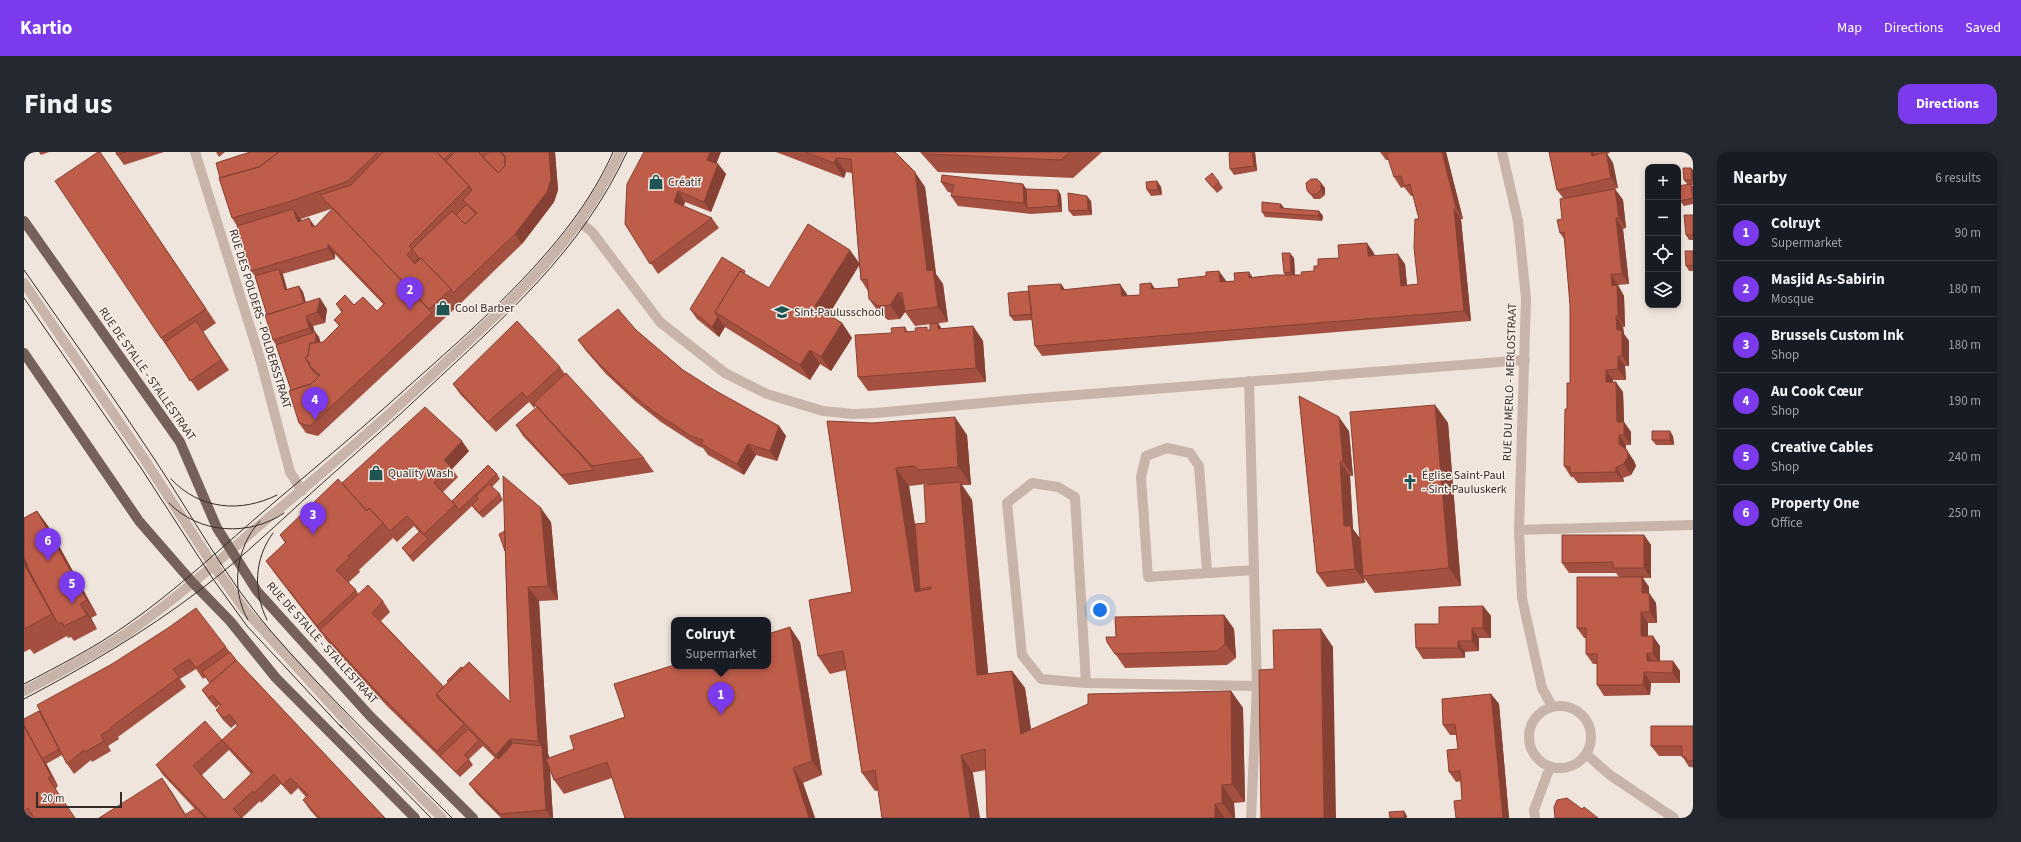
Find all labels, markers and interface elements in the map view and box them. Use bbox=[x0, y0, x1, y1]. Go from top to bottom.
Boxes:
text: Kartio bbox=[20, 15, 72, 42]
text: Map bbox=[1837, 18, 1862, 38]
text: Directions bbox=[1884, 18, 1943, 38]
text: Saved bbox=[1965, 18, 2001, 38]
text: Find us bbox=[24, 84, 112, 124]
button: Directions bbox=[1898, 84, 1997, 124]
map controls bbox=[1645, 164, 1681, 308]
button: + bbox=[1645, 164, 1681, 200]
text: Nearby bbox=[1733, 166, 1787, 190]
text: 6 results bbox=[1936, 169, 1981, 187]
shop icon: Créatif bbox=[647, 173, 665, 191]
place label: Créatif bbox=[668, 174, 702, 191]
button: − bbox=[1645, 200, 1681, 236]
text: Colruyt bbox=[1771, 213, 1820, 234]
text: 1 bbox=[1743, 224, 1749, 242]
text: 90 m bbox=[1955, 224, 1981, 242]
street label: RUE DES POLDERS - POLDERSSTRAAT bbox=[225, 227, 296, 411]
text: Supermarket bbox=[1771, 234, 1842, 252]
button: locate bbox=[1645, 236, 1681, 272]
text: Masjid As-Sabirin bbox=[1771, 269, 1885, 290]
button: layers bbox=[1645, 272, 1681, 308]
pin: 2 bbox=[397, 277, 423, 310]
text: 2 bbox=[1743, 280, 1749, 298]
text: 180 m bbox=[1948, 280, 1981, 298]
text: Mosque bbox=[1771, 290, 1814, 308]
shop icon: Cool Barber bbox=[434, 299, 452, 317]
place label: Cool Barber bbox=[455, 300, 515, 317]
street label: RUE DU MERLO - MERLOSTRAAT bbox=[1499, 302, 1521, 461]
school or university icon: Sint-Paulusschool bbox=[773, 303, 791, 321]
street label: RUE DE STALLE - STALLESTRAAT bbox=[94, 304, 200, 445]
place label: Sint-Paulusschool bbox=[794, 304, 884, 321]
text: Brussels Custom Ink bbox=[1771, 325, 1904, 346]
text: 3 bbox=[1743, 336, 1749, 354]
text: 180 m bbox=[1948, 336, 1981, 354]
text: Shop bbox=[1771, 346, 1799, 364]
text: Au Cook Cœur bbox=[1771, 381, 1863, 402]
pin: 4 bbox=[302, 387, 328, 420]
text: 4 bbox=[1743, 392, 1749, 410]
text: 190 m bbox=[1948, 392, 1981, 410]
text: Shop bbox=[1771, 402, 1799, 420]
text: Creative Cables bbox=[1771, 437, 1873, 458]
text: 5 bbox=[1743, 448, 1749, 466]
text: 240 m bbox=[1948, 448, 1981, 466]
text: Shop bbox=[1771, 458, 1799, 476]
shop icon: Quality Wash bbox=[367, 464, 385, 482]
place label: Quality Wash bbox=[388, 465, 453, 482]
place label: Église Saint-Paul - Sint-Pauluskerk bbox=[1422, 467, 1507, 498]
church icon: Église Saint-Paul - Sint-Pauluskerk bbox=[1401, 473, 1419, 491]
text: Property One bbox=[1771, 493, 1860, 514]
pin: 3 bbox=[300, 502, 326, 535]
text: 6 bbox=[1743, 504, 1749, 522]
text: 250 m bbox=[1948, 504, 1981, 522]
text: Office bbox=[1771, 514, 1802, 532]
pin: 6 bbox=[35, 528, 61, 561]
pin: 5 bbox=[59, 571, 85, 604]
street label: RUE DE STALLE - STALLESTRAAT bbox=[262, 578, 382, 708]
your location bbox=[1090, 600, 1110, 620]
popup bbox=[671, 617, 771, 669]
text: Colruyt bbox=[686, 624, 735, 645]
text: Supermarket bbox=[686, 645, 756, 663]
pin: 1 bbox=[708, 682, 734, 715]
scale bar bbox=[36, 790, 122, 809]
text: 20 m bbox=[42, 791, 64, 806]

